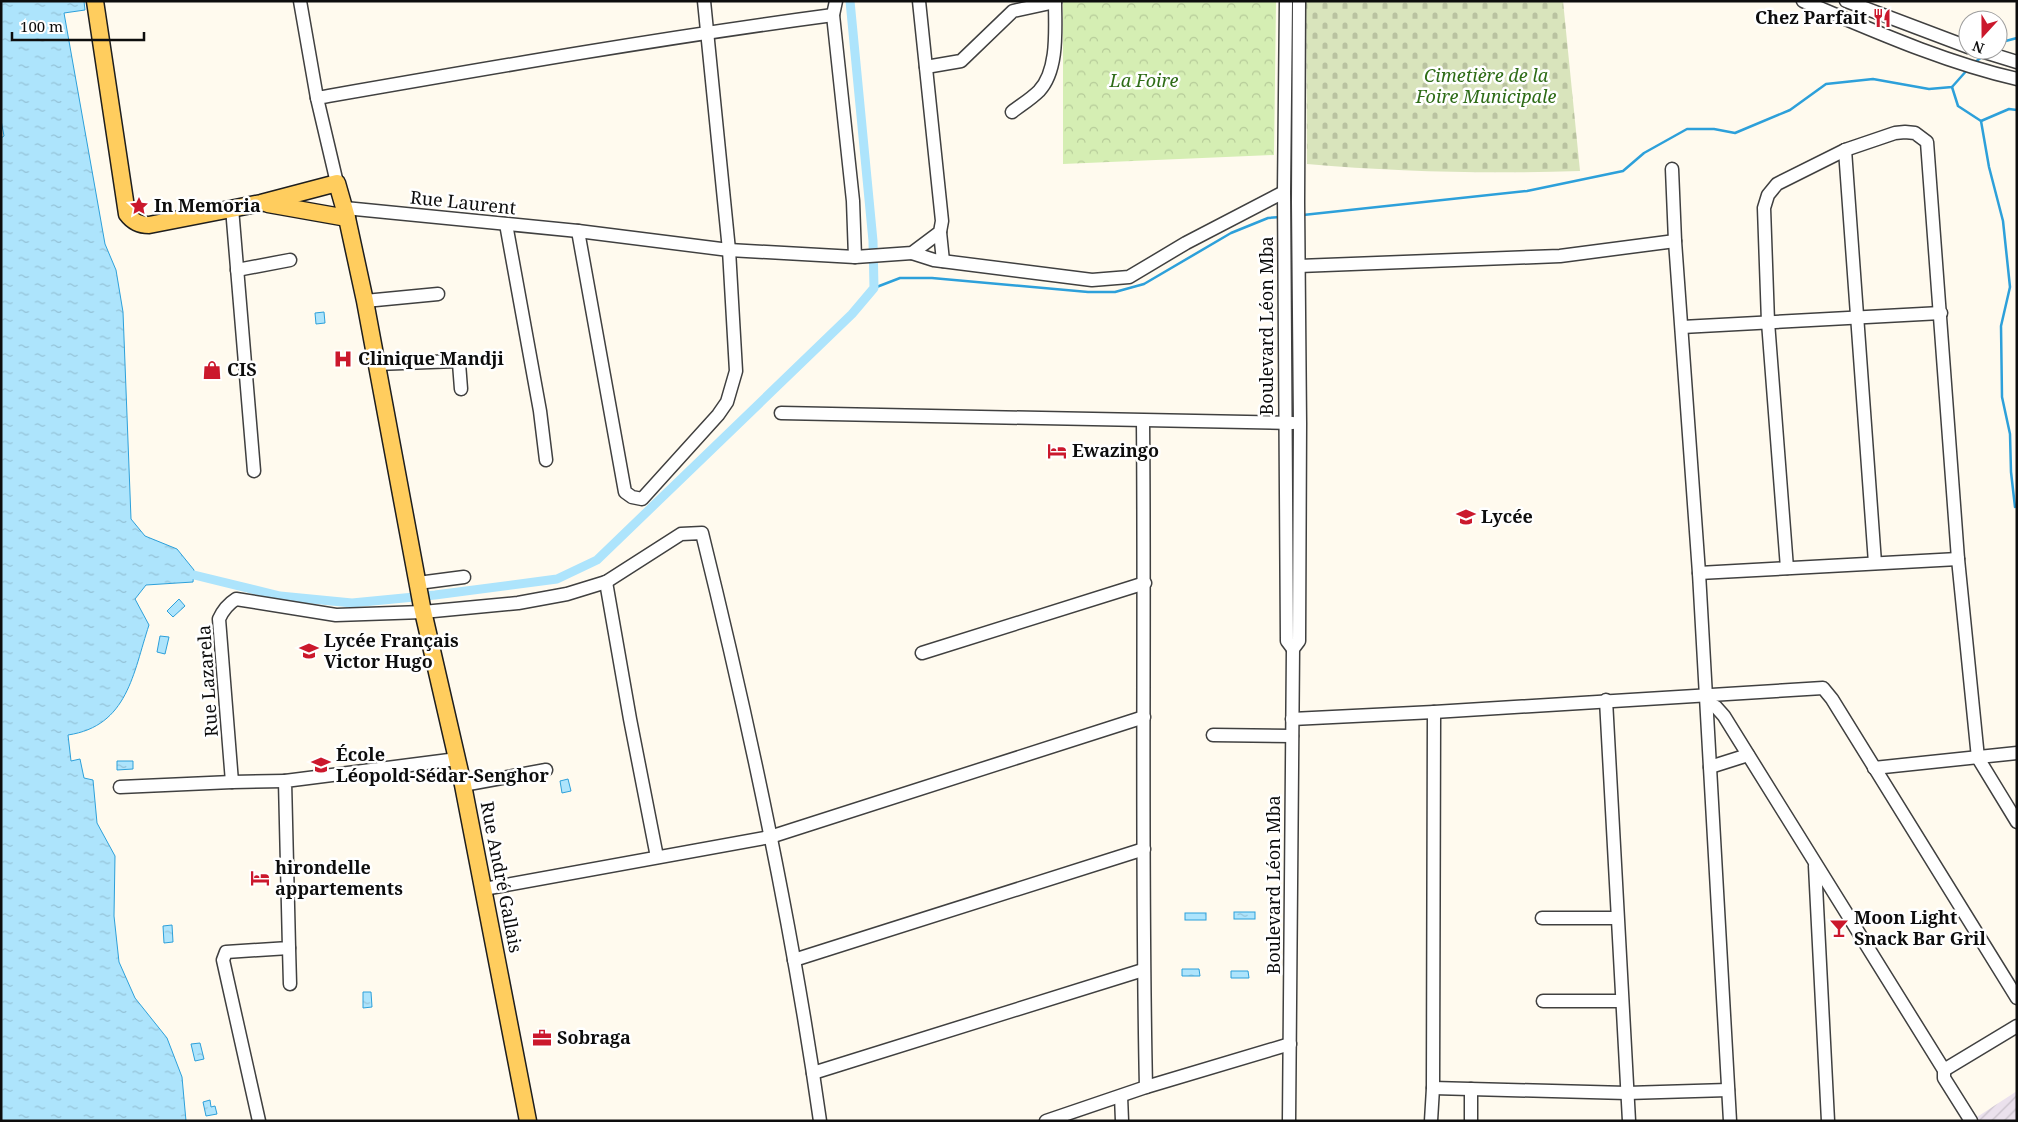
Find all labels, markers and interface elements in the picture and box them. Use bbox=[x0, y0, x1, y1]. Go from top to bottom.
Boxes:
place label: Chez Parfait bbox=[1755, 5, 1867, 29]
restaurant icon: Chez Parfait bbox=[1871, 7, 1893, 29]
scale bar bbox=[12, 10, 145, 42]
north arrow bbox=[1958, 10, 2008, 60]
text: 100 m bbox=[20, 16, 63, 36]
text: N bbox=[1970, 37, 1987, 58]
park label: Cimetière de la Foire Municipale bbox=[1415, 63, 1556, 108]
park label: La Foire bbox=[1109, 68, 1179, 92]
street label: Rue Laurent bbox=[409, 185, 517, 220]
place label: In Memoria bbox=[154, 193, 261, 217]
place icon: In Memoria bbox=[128, 195, 150, 217]
street label: Boulevard Léon Mba bbox=[1254, 236, 1278, 416]
place label: Clinique Mandji bbox=[358, 346, 505, 370]
hospital icon: Clinique Mandji bbox=[332, 348, 354, 370]
place label: CIS bbox=[227, 357, 257, 381]
shop icon: CIS bbox=[201, 359, 223, 381]
place label: Ewazingo bbox=[1072, 438, 1159, 462]
hotel icon: Ewazingo bbox=[1046, 440, 1068, 462]
place label: Lycée bbox=[1481, 504, 1533, 528]
school or university icon: Lycée bbox=[1455, 506, 1477, 528]
street label: Rue Lazarela bbox=[191, 624, 223, 738]
place label: Lycée Français Victor Hugo bbox=[324, 628, 459, 673]
school or university icon: Lycée Français Victor Hugo bbox=[298, 640, 320, 662]
place label: École Léopold-Sédar-Senghor bbox=[336, 742, 549, 787]
school or university icon: École Léopold-Sédar-Senghor bbox=[310, 754, 332, 776]
street label: Boulevard Léon Mba bbox=[1261, 795, 1285, 975]
street label: Rue André Gallais bbox=[476, 799, 528, 955]
place label: hirondelle appartements bbox=[275, 855, 403, 900]
hotel icon: hirondelle appartements bbox=[249, 867, 271, 889]
place label: Moon Light Snack Bar Gril bbox=[1854, 905, 1986, 950]
bar icon: Moon Light Snack Bar Gril bbox=[1828, 917, 1850, 939]
place label: Sobraga bbox=[557, 1025, 631, 1049]
office icon: Sobraga bbox=[531, 1027, 553, 1049]

